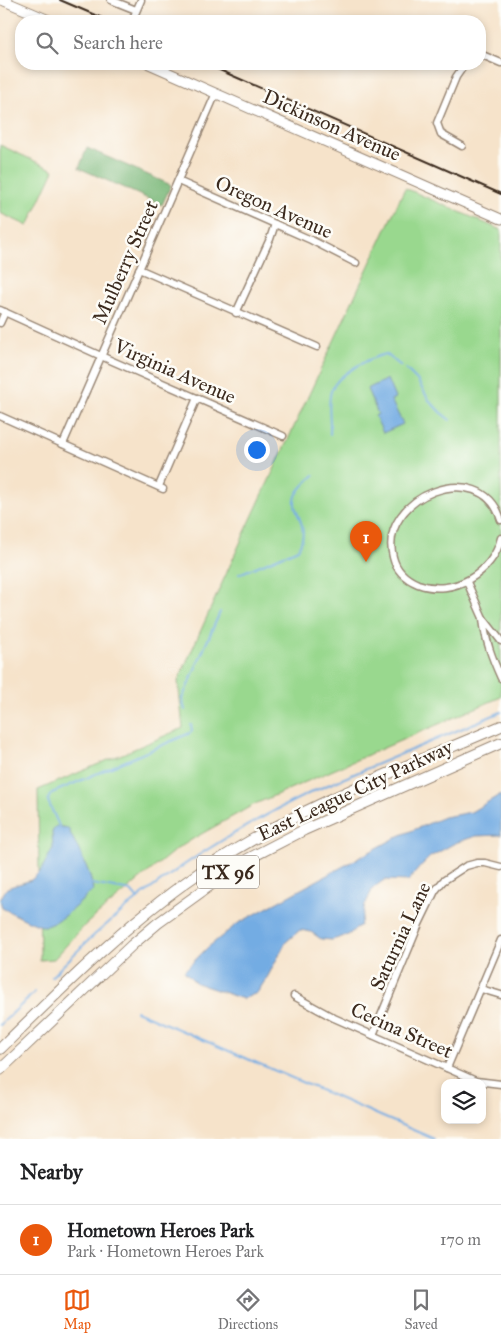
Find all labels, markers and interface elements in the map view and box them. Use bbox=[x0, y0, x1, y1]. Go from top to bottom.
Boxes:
search box bbox=[15, 15, 486, 70]
icon: search bbox=[33, 29, 61, 57]
text: Search here bbox=[73, 31, 163, 54]
street label: Dickinson Avenue bbox=[260, 84, 404, 166]
street label: Oregon Avenue bbox=[211, 170, 336, 244]
street label: Mulberry Street bbox=[87, 196, 163, 328]
street label: Virginia Avenue bbox=[109, 333, 240, 409]
your location bbox=[244, 437, 270, 463]
pin: 1 bbox=[350, 521, 382, 562]
street label: East League City Parkway bbox=[254, 734, 457, 847]
road number: TX 96 bbox=[197, 856, 259, 889]
street label: Saturnia Lane bbox=[364, 878, 436, 994]
street label: Cecina Street bbox=[347, 997, 457, 1063]
map controls bbox=[441, 1079, 486, 1124]
button: layers bbox=[441, 1079, 486, 1124]
text: Nearby bbox=[20, 1159, 83, 1185]
text: Hometown Heroes Park bbox=[67, 1219, 254, 1242]
text: 1 bbox=[33, 1230, 39, 1249]
text: 170 m bbox=[440, 1230, 481, 1249]
text: Park · Hometown Heroes Park bbox=[67, 1242, 264, 1261]
tab: Map bbox=[63, 1286, 91, 1333]
tab: Directions bbox=[218, 1286, 278, 1333]
tab: Saved bbox=[405, 1286, 438, 1333]

